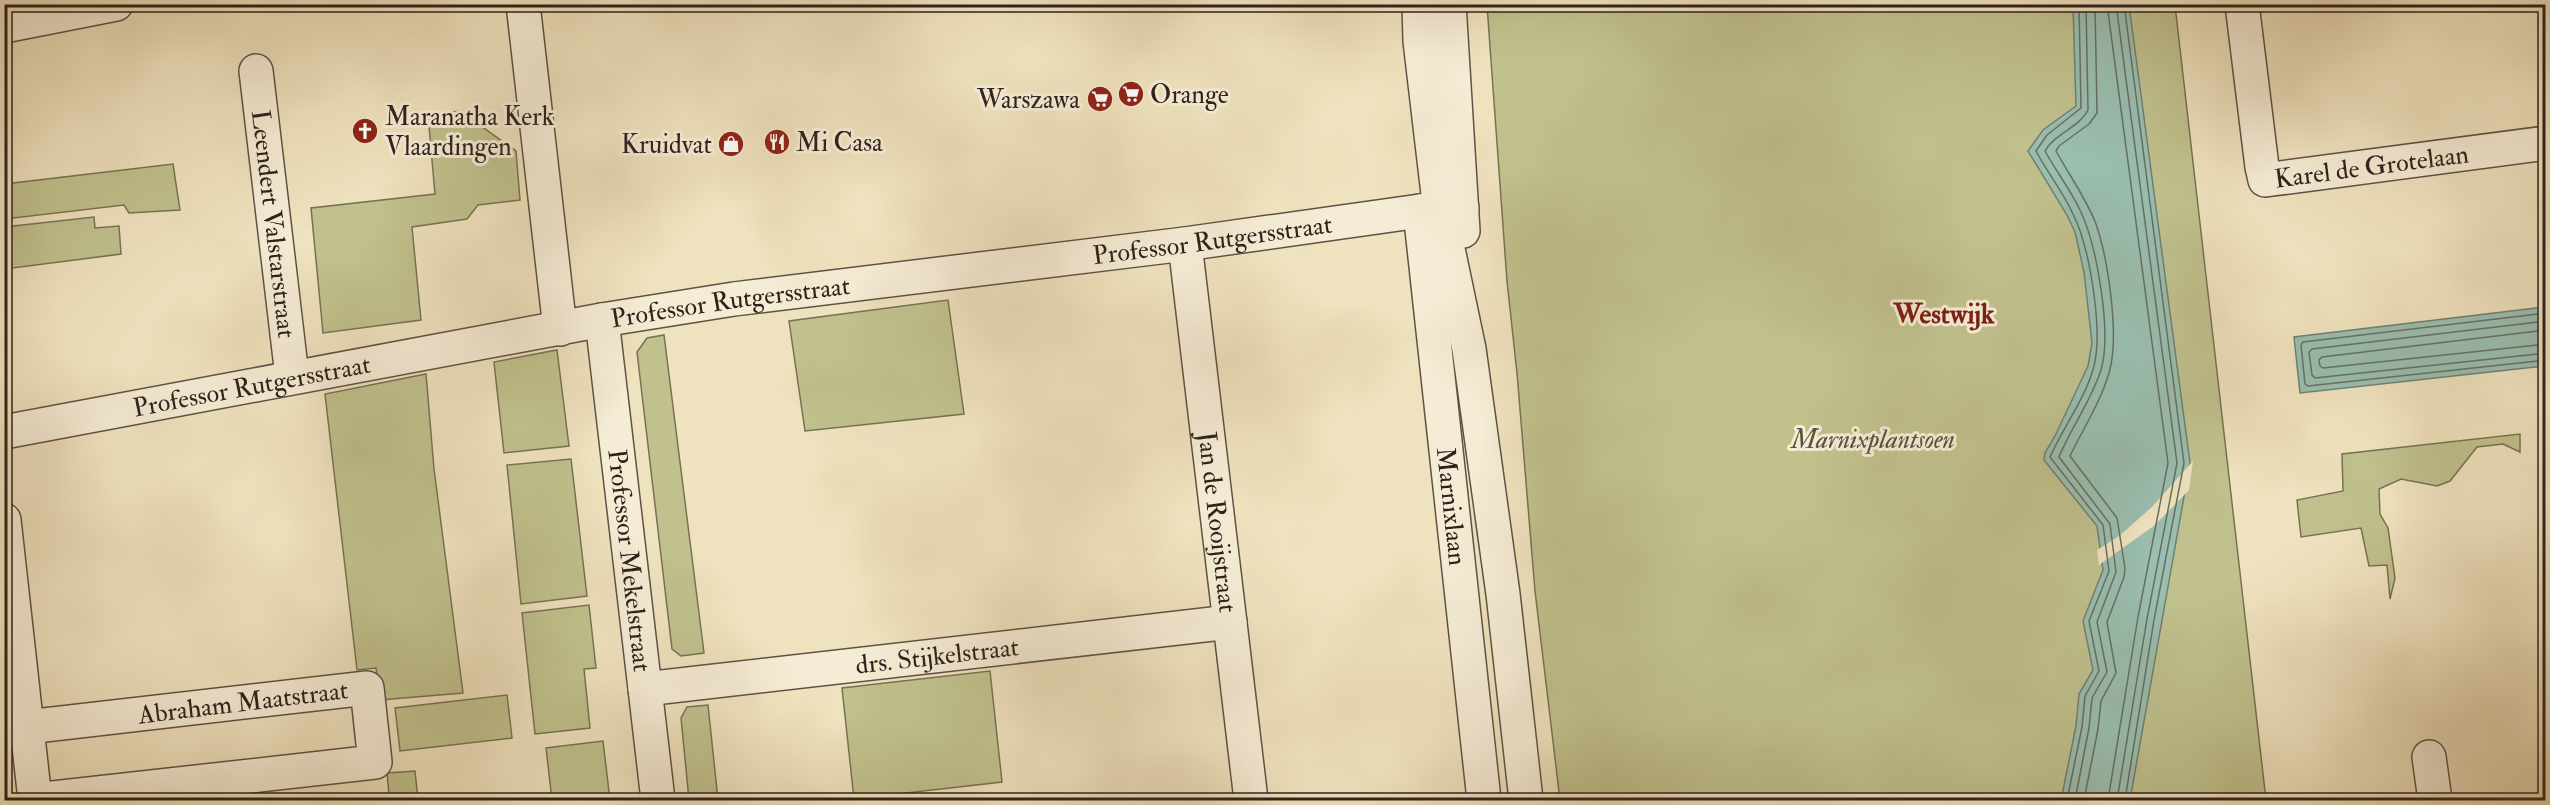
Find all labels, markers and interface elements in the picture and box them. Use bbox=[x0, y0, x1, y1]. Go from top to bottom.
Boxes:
supermarket icon: Orange bbox=[1116, 79, 1146, 109]
place label: Orange bbox=[1150, 79, 1229, 111]
place label: Warszawa bbox=[976, 84, 1080, 116]
supermarket icon: Warszawa bbox=[1085, 84, 1115, 114]
place label: Maranatha Kerk Vlaardingen bbox=[385, 101, 555, 163]
street label: Leendert Valstarstraat bbox=[244, 108, 302, 340]
church icon: Maranatha Kerk Vlaardingen bbox=[350, 116, 380, 146]
restaurant icon: Mi Casa bbox=[762, 127, 792, 157]
place label: Mi Casa bbox=[796, 127, 883, 159]
place label: Kruidvat bbox=[621, 129, 712, 161]
shop icon: Kruidvat bbox=[716, 129, 746, 159]
street label: Karel de Grotelaan bbox=[2273, 138, 2471, 196]
street label: Professor Rutgersstraat bbox=[1091, 209, 1334, 272]
street label: Professor Rutgersstraat bbox=[609, 270, 852, 335]
district label: Westwijk bbox=[1893, 297, 1995, 332]
street label: Professor Rutgersstraat bbox=[130, 349, 373, 425]
park label: Marnixplantsoen bbox=[1789, 424, 1955, 456]
street label: Jan de Rooijstraat bbox=[1190, 429, 1244, 614]
street label: Marnixlaan bbox=[1429, 446, 1473, 567]
street label: Professor Mekelstraat bbox=[600, 447, 658, 674]
street label: drs. Stijkelstraat bbox=[854, 631, 1021, 682]
street label: Abraham Maatstraat bbox=[135, 674, 350, 732]

